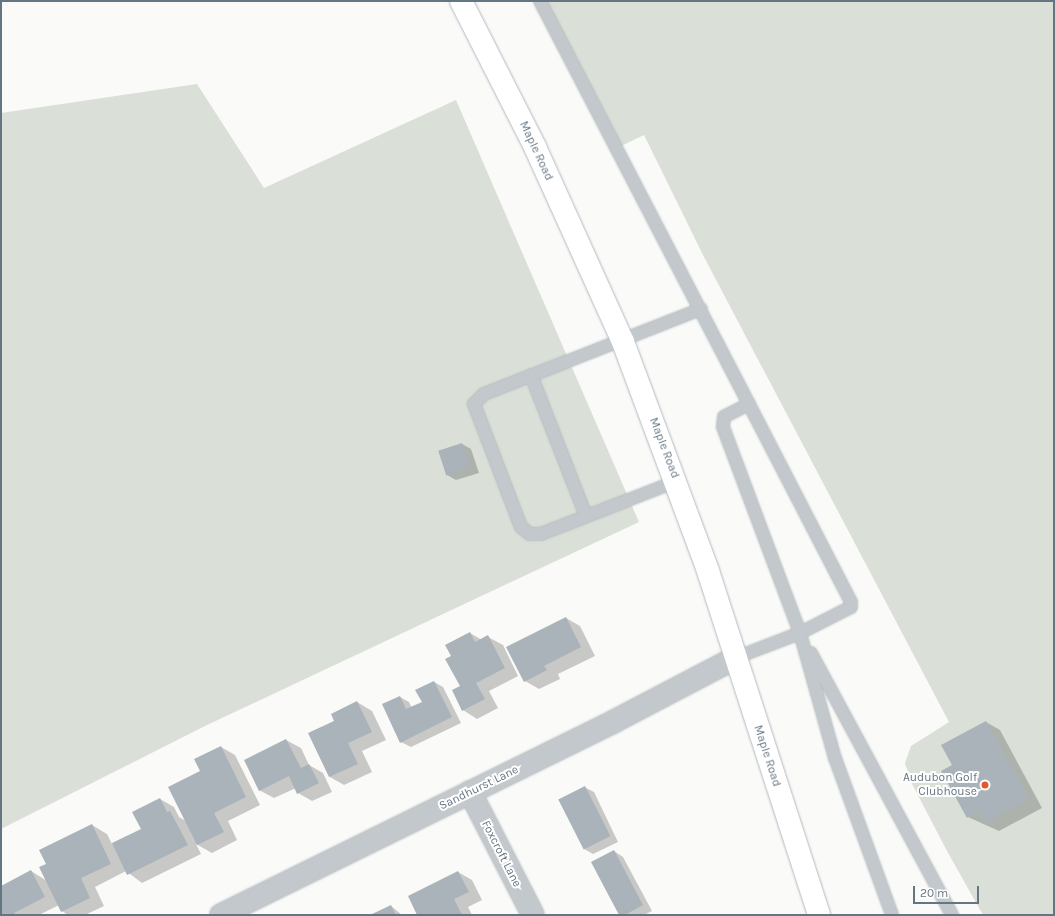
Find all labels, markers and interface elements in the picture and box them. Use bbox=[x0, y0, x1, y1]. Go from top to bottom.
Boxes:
street label: Maple Road bbox=[516, 119, 556, 183]
street label: Maple Road bbox=[646, 416, 682, 480]
street label: Maple Road bbox=[750, 723, 784, 789]
street label: Sandhurst Lane bbox=[437, 763, 521, 813]
place label: Audubon Golf Clubhouse bbox=[903, 771, 977, 799]
marker: Audubon Golf Clubhouse bbox=[980, 780, 990, 790]
street label: Foxcroft Lane bbox=[478, 818, 524, 890]
scale bar bbox=[915, 878, 981, 904]
text: 20 m bbox=[920, 886, 948, 900]

